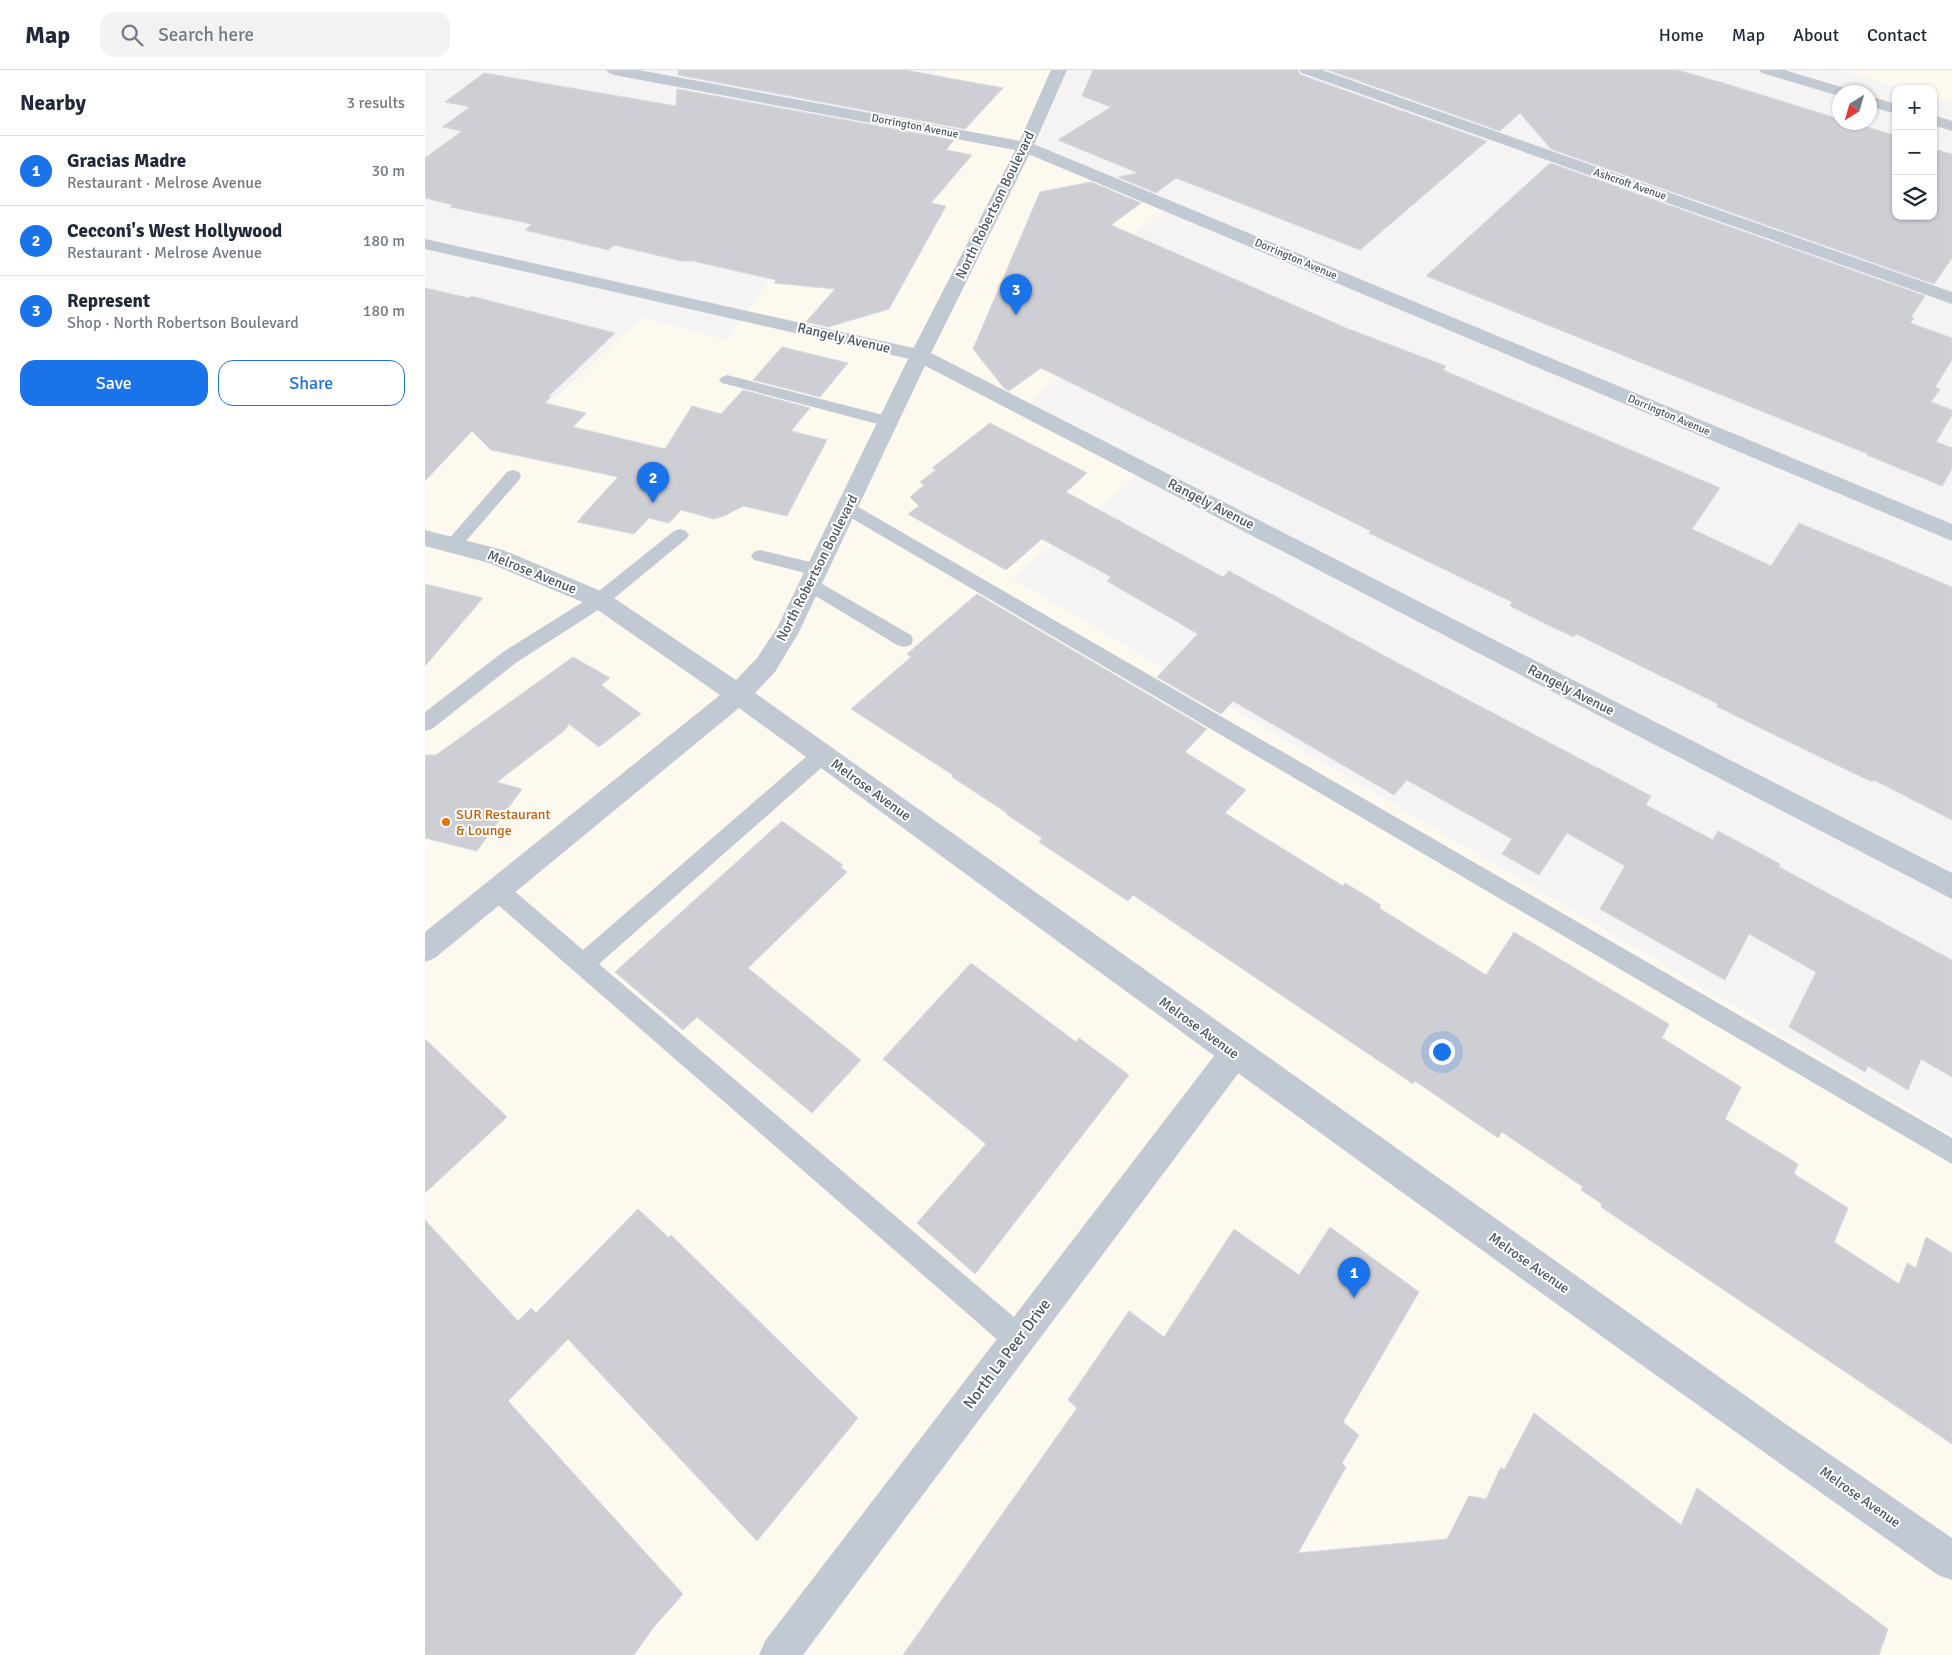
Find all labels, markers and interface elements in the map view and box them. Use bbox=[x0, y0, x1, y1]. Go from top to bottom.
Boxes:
search box bbox=[100, 12, 450, 57]
text: Map bbox=[25, 20, 70, 50]
icon: search bbox=[118, 21, 146, 49]
text: Search here bbox=[158, 23, 254, 47]
text: Home bbox=[1659, 24, 1704, 46]
text: Map bbox=[1732, 24, 1765, 46]
text: About bbox=[1793, 24, 1839, 46]
text: Contact bbox=[1867, 24, 1927, 46]
north arrow bbox=[1832, 85, 1877, 130]
map controls bbox=[1892, 85, 1937, 220]
button: + bbox=[1892, 85, 1937, 130]
text: Nearby bbox=[20, 90, 86, 116]
text: 3 results bbox=[346, 93, 405, 113]
street label: Dorrington Avenue bbox=[870, 111, 960, 141]
street label: North Robertson Boulevard bbox=[952, 128, 1038, 282]
button: − bbox=[1892, 130, 1937, 175]
text: Gracias Madre bbox=[67, 149, 186, 173]
text: 1 bbox=[32, 161, 40, 181]
text: 30 m bbox=[371, 161, 405, 181]
street label: Ashcroft Avenue bbox=[1592, 165, 1668, 203]
text: Restaurant · Melrose Avenue bbox=[67, 173, 262, 193]
button: layers bbox=[1892, 175, 1937, 220]
text: Cecconi's West Hollywood bbox=[67, 219, 282, 243]
text: 2 bbox=[32, 231, 40, 251]
text: 180 m bbox=[363, 231, 405, 251]
street label: Dorrington Avenue bbox=[1253, 236, 1339, 282]
text: Restaurant · Melrose Avenue bbox=[67, 243, 262, 263]
pin: 3 bbox=[1000, 274, 1032, 315]
text: Represent bbox=[67, 289, 150, 313]
text: 3 bbox=[32, 301, 40, 321]
text: 180 m bbox=[363, 301, 405, 321]
text: Shop · North Robertson Boulevard bbox=[67, 313, 299, 333]
street label: Rangely Avenue bbox=[796, 319, 892, 357]
button: Save bbox=[20, 360, 208, 406]
button: Share bbox=[218, 360, 405, 406]
street label: Dorrington Avenue bbox=[1626, 392, 1712, 438]
pin: 2 bbox=[637, 462, 669, 503]
street label: Rangely Avenue bbox=[1165, 475, 1257, 533]
street label: North Robertson Boulevard bbox=[773, 492, 861, 644]
street label: Melrose Avenue bbox=[485, 546, 579, 598]
street label: Rangely Avenue bbox=[1525, 661, 1617, 719]
street label: Melrose Avenue bbox=[828, 755, 914, 825]
place label: SUR Restaurant & Lounge bbox=[456, 806, 550, 839]
marker: SUR Restaurant & Lounge bbox=[440, 816, 452, 828]
street label: Melrose Avenue bbox=[1156, 993, 1242, 1063]
your location bbox=[1429, 1039, 1455, 1065]
street label: Melrose Avenue bbox=[1485, 1229, 1573, 1297]
pin: 1 bbox=[1338, 1257, 1370, 1298]
street label: North La Peer Drive bbox=[959, 1295, 1055, 1413]
street label: Melrose Avenue bbox=[1816, 1463, 1904, 1531]

